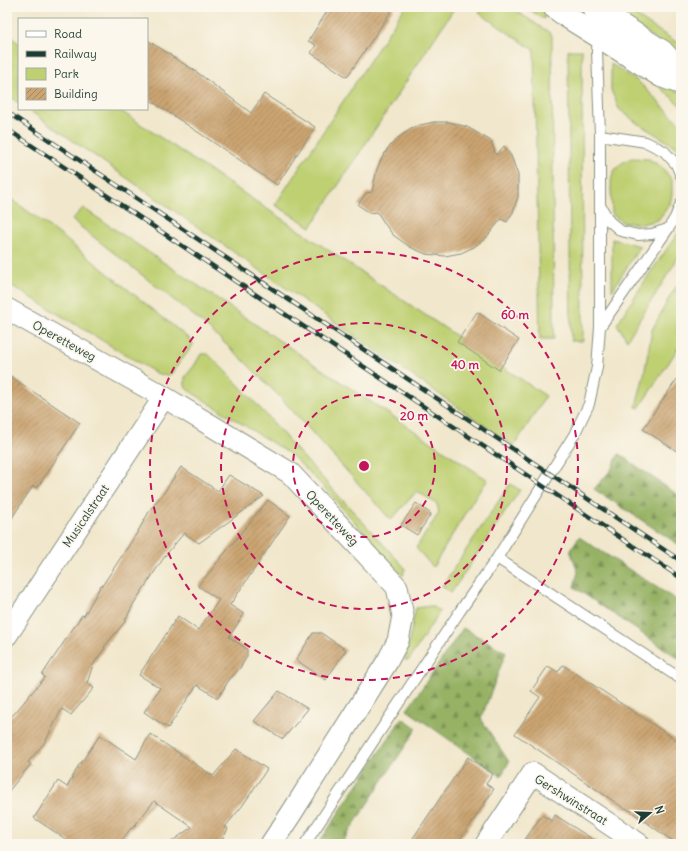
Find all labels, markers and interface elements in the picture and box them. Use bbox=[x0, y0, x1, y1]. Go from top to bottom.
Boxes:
legend bbox=[18, 18, 148, 110]
text: Road bbox=[54, 26, 82, 41]
text: Railway bbox=[54, 46, 97, 61]
text: Park bbox=[54, 66, 79, 81]
text: Building bbox=[54, 86, 98, 101]
text: 60 m bbox=[501, 307, 530, 322]
street label: Operetteweg bbox=[30, 317, 99, 364]
text: 40 m bbox=[451, 357, 480, 372]
text: 20 m bbox=[400, 408, 428, 423]
centre of rings bbox=[357, 459, 371, 473]
street label: Musicalstraat bbox=[59, 482, 112, 550]
street label: Operetteweg bbox=[303, 487, 362, 549]
street label: Gershwinstraat bbox=[532, 771, 611, 828]
north arrow bbox=[630, 793, 670, 833]
text: N bbox=[652, 804, 667, 816]

